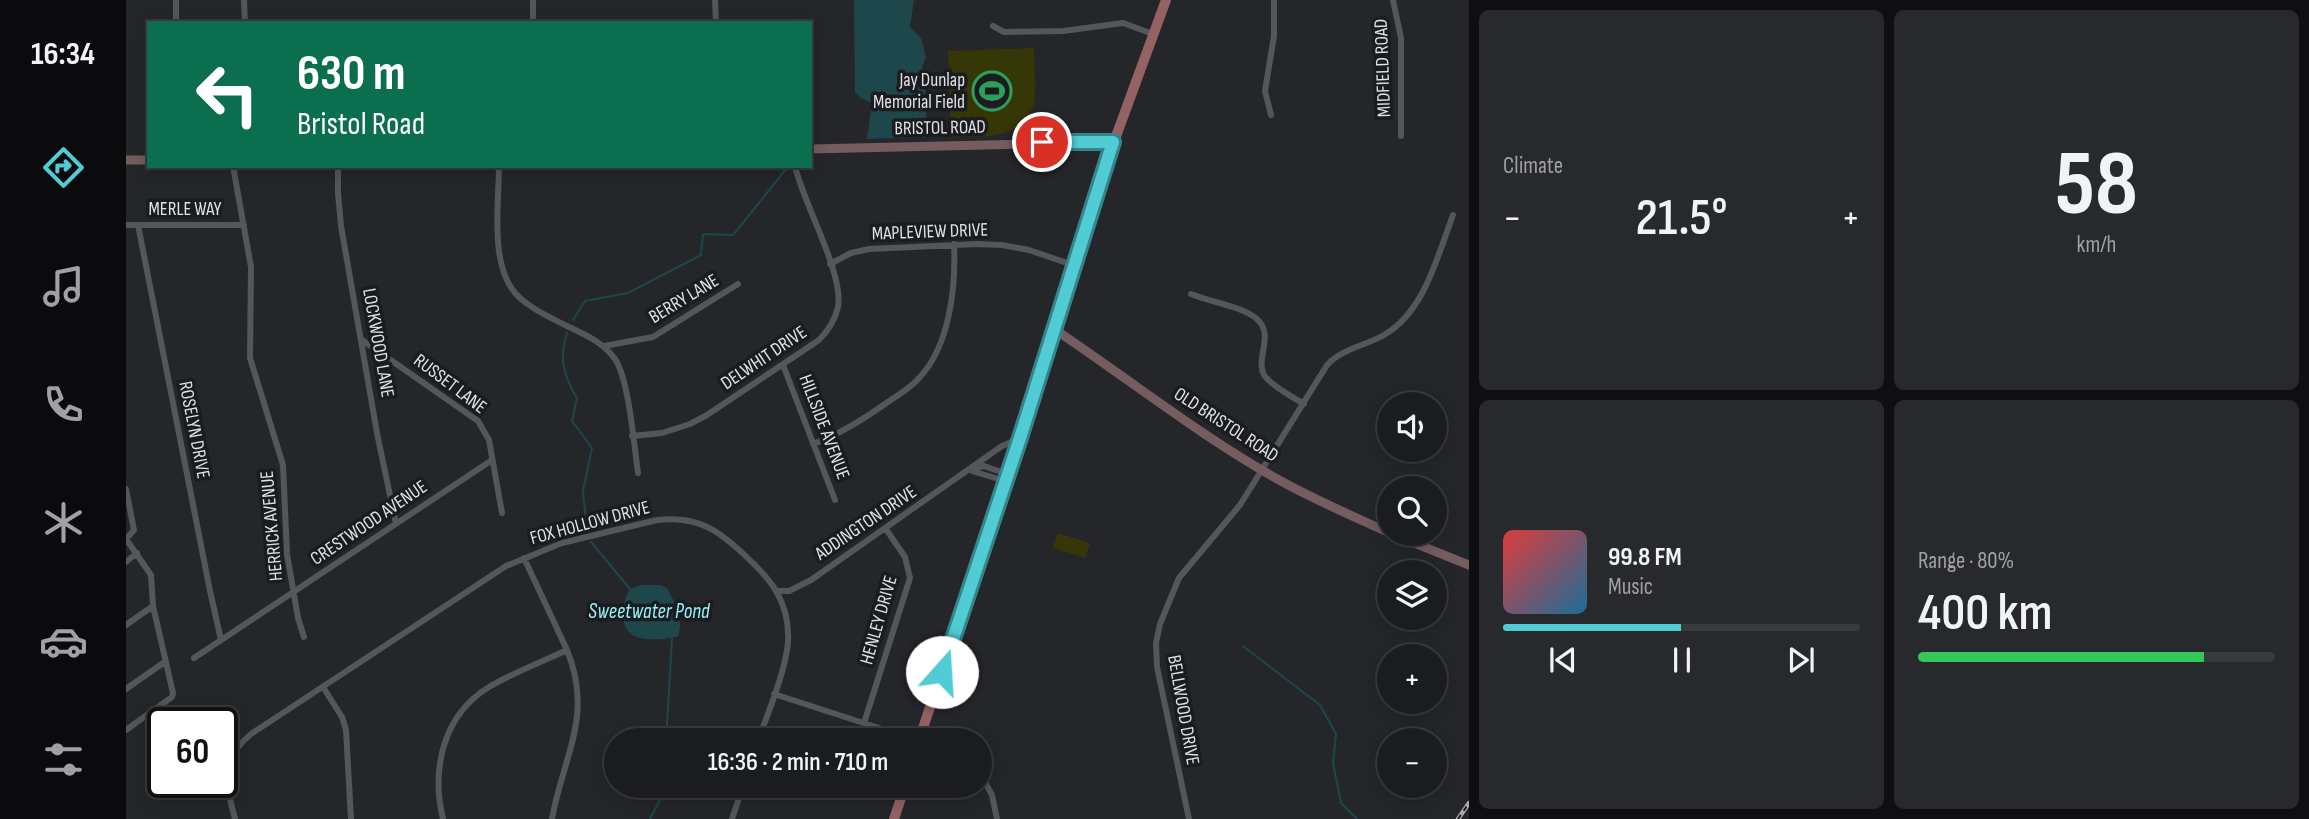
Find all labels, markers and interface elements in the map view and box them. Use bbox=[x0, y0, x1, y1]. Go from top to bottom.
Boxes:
street label: MIDFIELD ROAD bbox=[1370, 18, 1396, 118]
text: 16:34 bbox=[31, 35, 95, 74]
text: 630 m bbox=[297, 45, 406, 104]
icon: left bbox=[182, 49, 273, 140]
place label: Jay Dunlap Memorial Field bbox=[873, 69, 965, 114]
sports icon: Jay Dunlap Memorial Field bbox=[971, 70, 1013, 112]
text: Bristol Road bbox=[297, 105, 425, 144]
pin bbox=[1012, 112, 1072, 172]
street label: BRISTOL ROAD bbox=[894, 116, 986, 140]
icon: arrive bbox=[1023, 123, 1061, 161]
text: 58 bbox=[2055, 131, 2138, 240]
icon: directions bbox=[39, 143, 88, 192]
text: Climate bbox=[1503, 152, 1563, 180]
text: 21.5° bbox=[1636, 187, 1727, 250]
text: − bbox=[1503, 196, 1522, 241]
text: + bbox=[1841, 196, 1860, 241]
street label: MERLE WAY bbox=[149, 198, 222, 221]
street label: MAPLEVIEW DRIVE bbox=[872, 218, 988, 246]
text: km/h bbox=[2077, 231, 2116, 259]
icon: music bbox=[39, 262, 88, 311]
street label: BERRY LANE bbox=[645, 269, 723, 329]
street label: LOCKWOOD LANE bbox=[357, 287, 399, 399]
street label: DELWHIT DRIVE bbox=[717, 321, 811, 395]
street label: RUSSET LANE bbox=[409, 349, 491, 419]
street label: HILLSIDE AVENUE bbox=[793, 371, 855, 483]
street label: ROSELYN DRIVE bbox=[173, 379, 215, 481]
icon: phone bbox=[39, 380, 88, 429]
street label: OLD BRISTOL ROAD bbox=[1169, 383, 1283, 467]
map controls bbox=[1377, 392, 1447, 798]
button: sound bbox=[1377, 392, 1447, 462]
street label: HERRICK AVENUE bbox=[256, 470, 288, 582]
street label: CRESTWOOD AVENUE bbox=[306, 475, 432, 571]
button: search bbox=[1377, 476, 1447, 546]
street label: ADDINGTON DRIVE bbox=[810, 481, 921, 566]
street label: FOX HOLLOW DRIVE bbox=[528, 496, 652, 550]
icon: climate bbox=[39, 498, 88, 547]
text: 99.8 FM bbox=[1608, 542, 1682, 573]
text: Range · 80% bbox=[1918, 547, 2014, 575]
button: layers bbox=[1377, 560, 1447, 630]
street label: HENLEY DRIVE bbox=[855, 573, 903, 667]
text: Music bbox=[1608, 573, 1653, 601]
text: 400 km bbox=[1918, 582, 2053, 645]
water label: Sweetwater Pond bbox=[588, 599, 711, 624]
icon: car bbox=[39, 617, 88, 666]
position arrow bbox=[905, 635, 979, 709]
icon: previous bbox=[1544, 641, 1582, 679]
icon: pause bbox=[1663, 641, 1701, 679]
icon: next bbox=[1782, 641, 1820, 679]
button: + bbox=[1377, 644, 1447, 714]
street label: BELLWOOD DRIVE bbox=[1162, 653, 1204, 767]
speed limit sign: 60 bbox=[147, 707, 238, 798]
button: − bbox=[1377, 728, 1447, 798]
icon: filters bbox=[39, 735, 88, 784]
text: 16:36 · 2 min · 710 m bbox=[708, 747, 888, 778]

